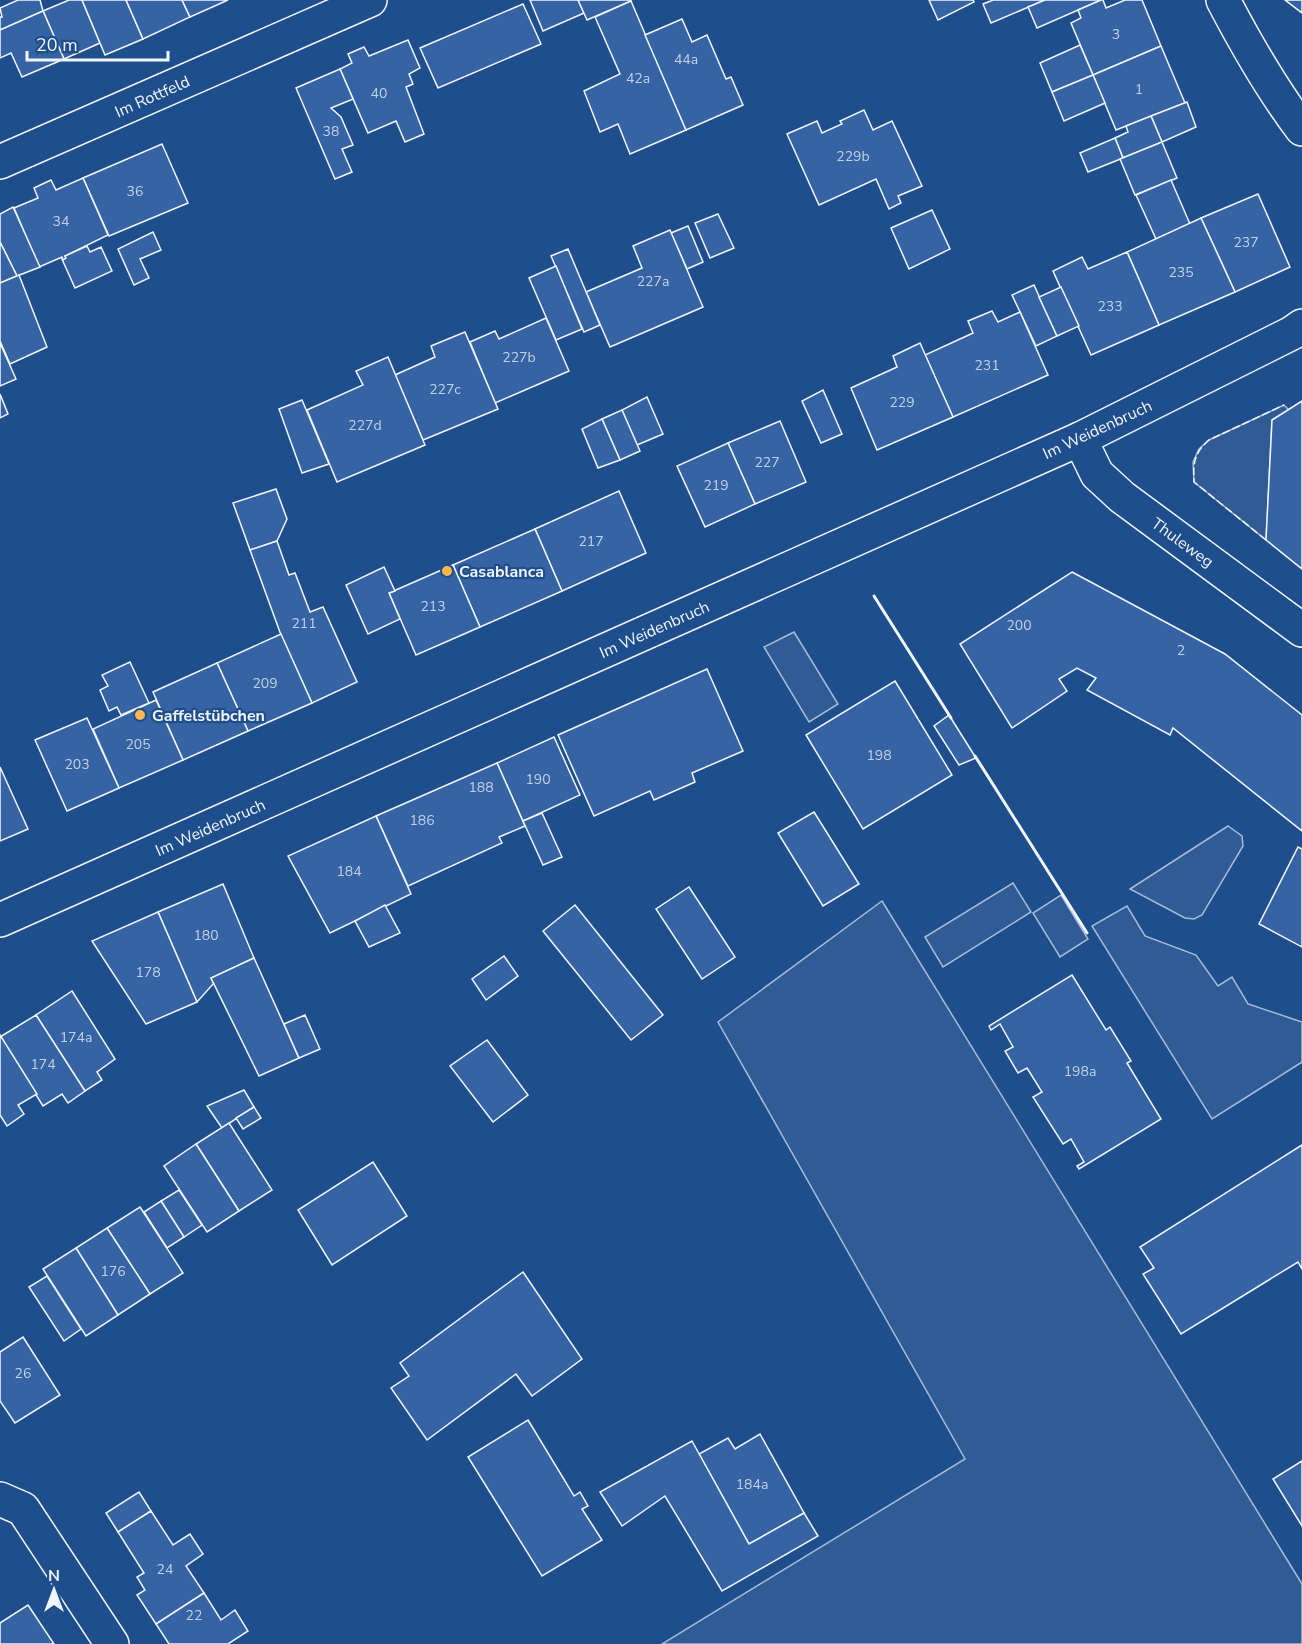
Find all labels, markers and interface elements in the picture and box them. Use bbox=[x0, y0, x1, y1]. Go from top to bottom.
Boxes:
scale bar bbox=[27, 24, 168, 62]
house number: 3 bbox=[1112, 25, 1120, 44]
text: 20 m bbox=[36, 33, 78, 57]
house number: 44a bbox=[674, 50, 698, 69]
house number: 42a bbox=[626, 69, 650, 88]
street label: Im Rottfeld bbox=[111, 71, 193, 123]
house number: 1 bbox=[1135, 80, 1143, 99]
house number: 40 bbox=[371, 84, 387, 103]
house number: 38 bbox=[323, 122, 339, 141]
house number: 229b bbox=[836, 147, 870, 166]
house number: 36 bbox=[127, 182, 143, 201]
house number: 34 bbox=[53, 212, 69, 231]
house number: 237 bbox=[1233, 233, 1259, 252]
house number: 235 bbox=[1168, 263, 1194, 282]
house number: 227a bbox=[637, 272, 669, 291]
house number: 233 bbox=[1097, 297, 1123, 316]
house number: 227b bbox=[502, 348, 536, 367]
house number: 231 bbox=[974, 356, 1000, 375]
house number: 227c bbox=[429, 380, 461, 399]
house number: 229 bbox=[889, 393, 915, 412]
street label: Im Weidenbruch bbox=[1039, 395, 1156, 465]
house number: 227d bbox=[348, 416, 382, 435]
house number: 227 bbox=[754, 453, 780, 472]
house number: 219 bbox=[703, 476, 729, 495]
street label: Thuleweg bbox=[1147, 513, 1218, 573]
house number: 217 bbox=[578, 532, 604, 551]
place label: Casablanca bbox=[459, 561, 544, 583]
marker: Casablanca bbox=[440, 564, 454, 578]
street label: Im Weidenbruch bbox=[596, 596, 713, 664]
house number: 213 bbox=[420, 597, 446, 616]
house number: 211 bbox=[291, 614, 317, 633]
house number: 200 bbox=[1006, 616, 1032, 635]
house number: 2 bbox=[1177, 641, 1185, 660]
house number: 209 bbox=[252, 674, 278, 693]
place label: Gaffelstübchen bbox=[152, 705, 265, 727]
marker: Gaffelstübchen bbox=[133, 708, 147, 722]
house number: 205 bbox=[125, 735, 151, 754]
house number: 198 bbox=[866, 746, 892, 765]
house number: 203 bbox=[64, 755, 90, 774]
house number: 190 bbox=[525, 770, 551, 789]
house number: 188 bbox=[468, 778, 494, 797]
street label: Im Weidenbruch bbox=[152, 794, 269, 862]
house number: 186 bbox=[409, 811, 435, 830]
house number: 184 bbox=[336, 862, 362, 881]
house number: 180 bbox=[193, 926, 219, 945]
house number: 178 bbox=[135, 963, 161, 982]
house number: 174a bbox=[60, 1028, 92, 1047]
house number: 174 bbox=[30, 1055, 56, 1074]
house number: 198a bbox=[1064, 1062, 1096, 1081]
house number: 176 bbox=[100, 1262, 126, 1281]
house number: 26 bbox=[15, 1364, 31, 1383]
house number: 184a bbox=[736, 1475, 768, 1494]
north arrow bbox=[24, 1560, 84, 1620]
house number: 24 bbox=[157, 1560, 173, 1579]
text: N bbox=[48, 1565, 60, 1587]
house number: 22 bbox=[186, 1606, 202, 1625]

